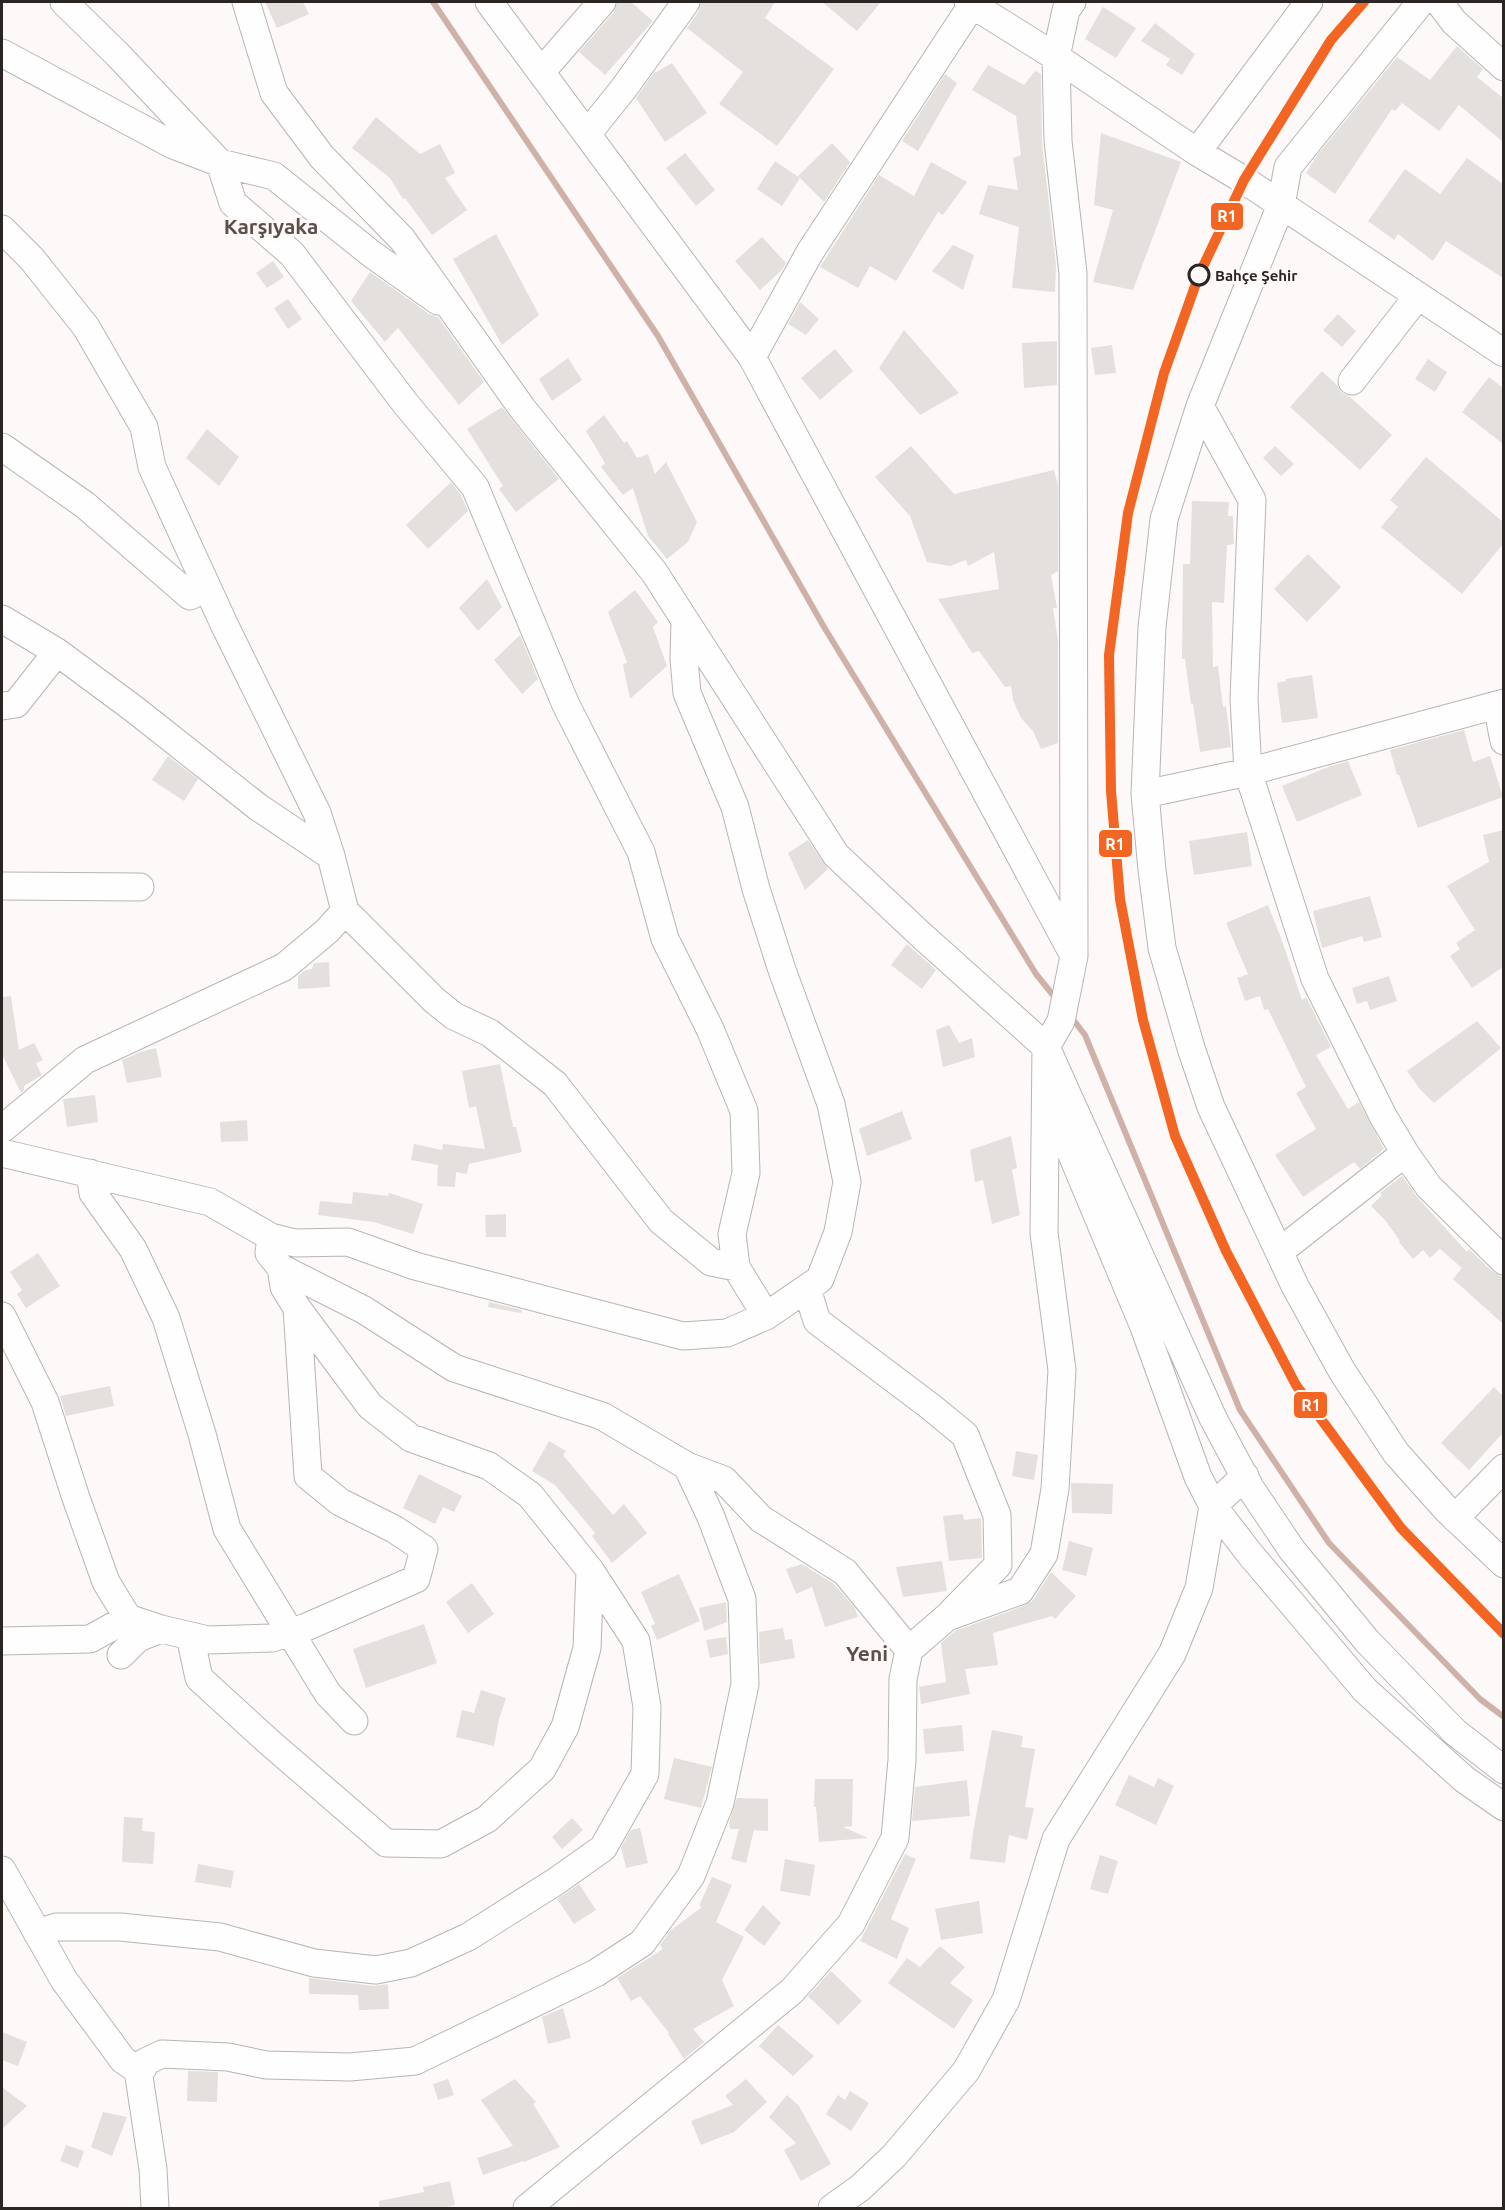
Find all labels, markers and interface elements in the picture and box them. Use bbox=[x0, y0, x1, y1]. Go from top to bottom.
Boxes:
line badge: R1 bbox=[1210, 202, 1244, 231]
text: R1 bbox=[1217, 207, 1237, 225]
district label: Karşıyaka bbox=[224, 214, 318, 238]
marker: Bahçe Şehir bbox=[1188, 264, 1210, 286]
place label: Bahçe Şehir bbox=[1215, 267, 1298, 285]
line badge: R1 bbox=[1098, 829, 1133, 858]
text: R1 bbox=[1105, 835, 1125, 853]
line badge: R1 bbox=[1293, 1391, 1328, 1419]
text: R1 bbox=[1301, 1396, 1321, 1414]
district label: Yeni bbox=[846, 1641, 888, 1665]

